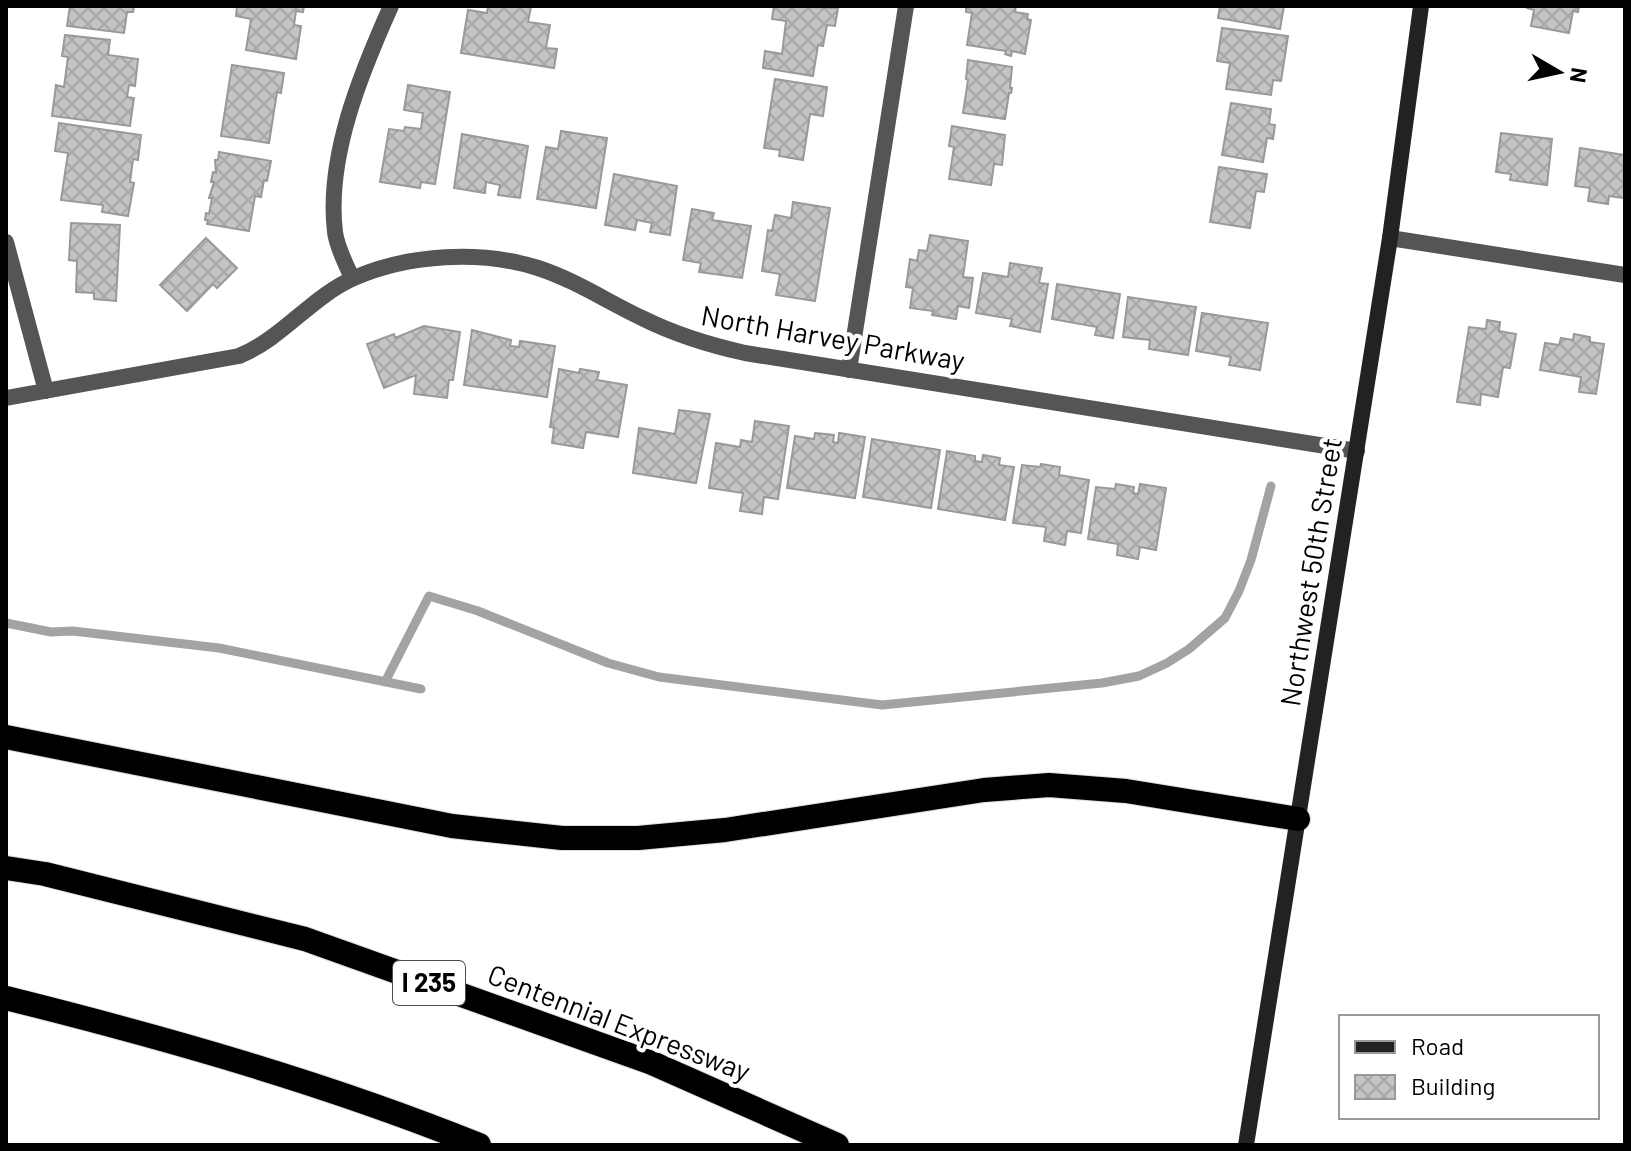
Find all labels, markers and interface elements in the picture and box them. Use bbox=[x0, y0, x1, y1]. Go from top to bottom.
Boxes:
north arrow bbox=[1519, 32, 1599, 112]
text: N bbox=[1566, 66, 1594, 85]
street label: North Harvey Parkway bbox=[699, 297, 968, 377]
street label: Northwest 50th Street bbox=[1272, 435, 1348, 708]
street label: Centennial Expressway bbox=[483, 956, 755, 1088]
road number: I 235 bbox=[393, 961, 465, 1005]
legend bbox=[1339, 1015, 1599, 1119]
text: Road bbox=[1411, 1031, 1464, 1060]
text: Building bbox=[1411, 1071, 1495, 1100]

